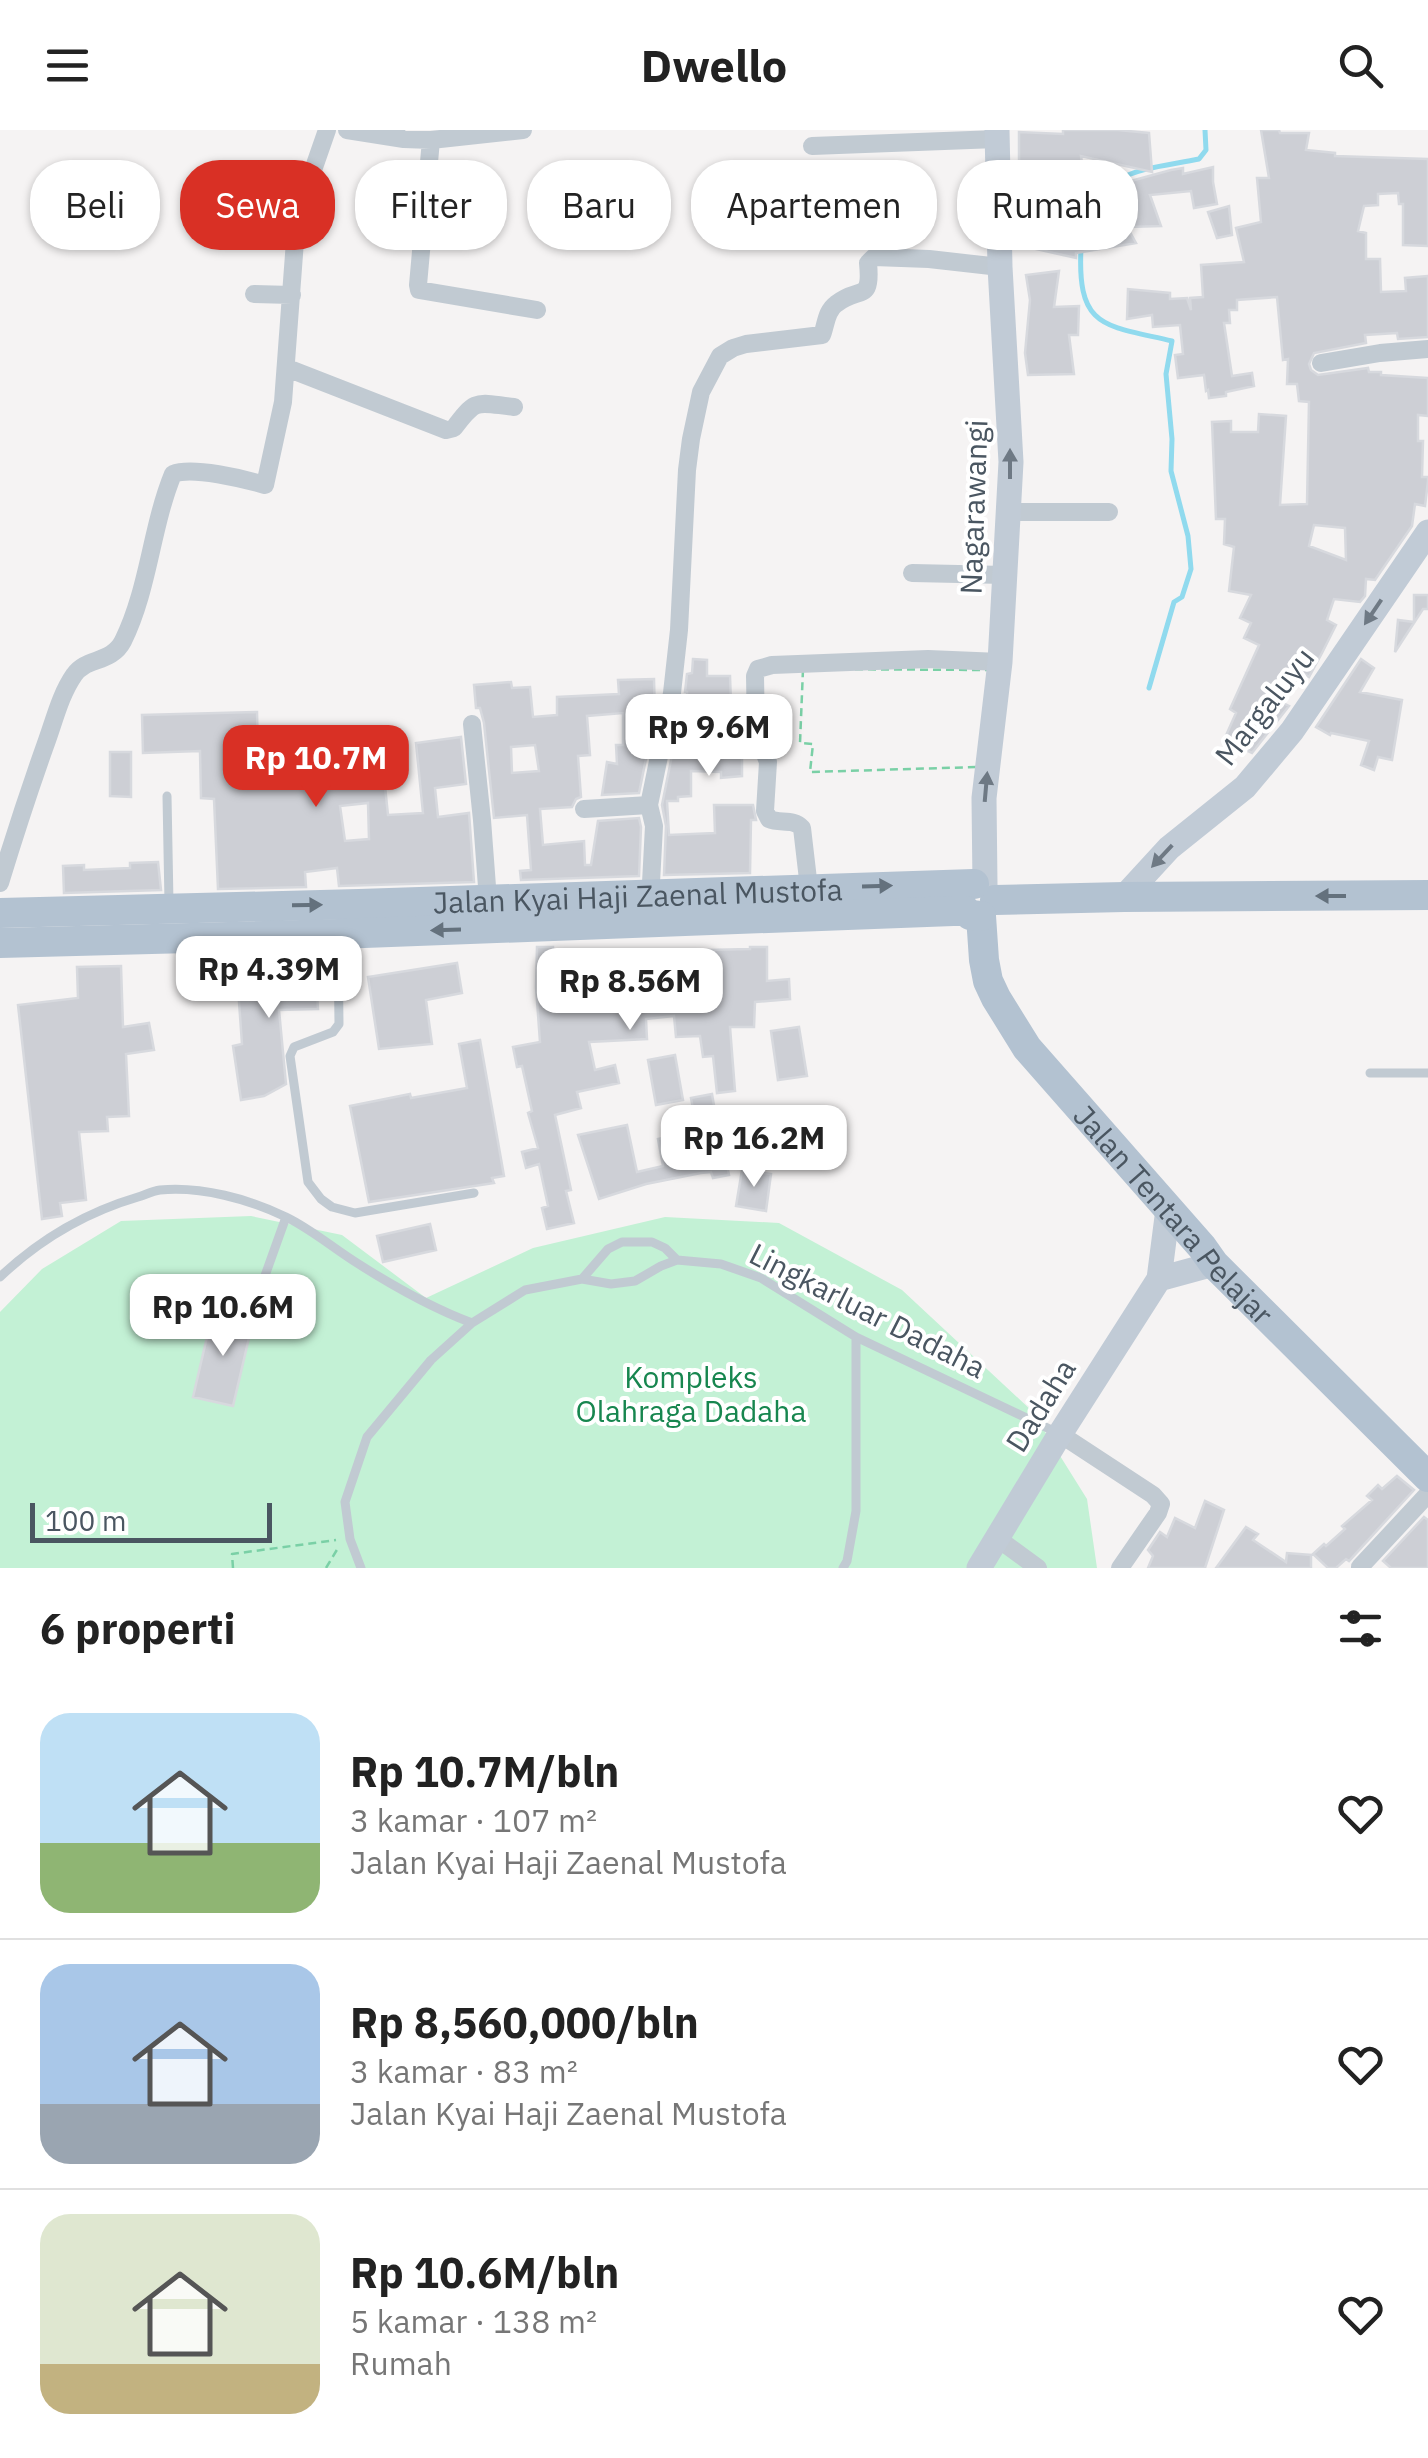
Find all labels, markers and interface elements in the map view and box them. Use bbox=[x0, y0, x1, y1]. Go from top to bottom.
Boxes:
text: Dwello bbox=[641, 36, 787, 94]
icon: menu bbox=[40, 38, 95, 93]
icon: search bbox=[1333, 38, 1388, 93]
chip: Beli bbox=[30, 160, 160, 250]
chip: Sewa bbox=[180, 160, 335, 250]
chip: Filter bbox=[355, 160, 507, 250]
chip: Baru bbox=[527, 160, 671, 250]
chip: Apartemen bbox=[691, 160, 937, 250]
chip: Rumah bbox=[957, 160, 1138, 250]
street label: Nagarawangi bbox=[950, 419, 996, 595]
one-way arrow bbox=[1002, 447, 1018, 479]
one-way arrow bbox=[1364, 598, 1383, 625]
street label: Margaluyu bbox=[1206, 639, 1322, 773]
pin: Rp 9.6M bbox=[617, 694, 801, 779]
text: Rp 9.6M bbox=[647, 705, 771, 747]
pin: Rp 10.7M bbox=[213, 725, 419, 810]
text: Rp 10.7M bbox=[245, 736, 387, 778]
one-way arrow bbox=[978, 771, 994, 803]
one-way arrow bbox=[1151, 844, 1174, 868]
street label: Jalan Kyai Haji Zaenal Mustofa bbox=[432, 869, 843, 921]
one-way arrow bbox=[862, 877, 894, 893]
one-way arrow bbox=[1314, 888, 1346, 904]
one-way arrow bbox=[292, 897, 324, 913]
one-way arrow bbox=[430, 923, 462, 939]
pin: Rp 4.39M bbox=[166, 936, 372, 1021]
text: Rp 4.39M bbox=[198, 947, 340, 989]
pin: Rp 8.56M bbox=[527, 948, 733, 1033]
text: Rp 8.56M bbox=[559, 959, 701, 1001]
street label: Jalan Tentara Pelajar bbox=[1066, 1096, 1282, 1332]
pin: Rp 16.2M bbox=[651, 1105, 857, 1190]
text: Rp 16.2M bbox=[683, 1116, 825, 1158]
street label: Lingkarluar Dadaha bbox=[743, 1234, 993, 1386]
pin: Rp 10.6M bbox=[120, 1274, 326, 1359]
text: Rp 10.6M bbox=[152, 1285, 294, 1327]
street label: Dadaha bbox=[996, 1351, 1084, 1459]
park label: Kompleks Olahraga Dadaha bbox=[576, 1357, 806, 1430]
scale bar bbox=[30, 1498, 272, 1542]
text: 100 m bbox=[45, 1502, 126, 1539]
text: 6 properti bbox=[40, 1601, 235, 1656]
icon: filters bbox=[1333, 1601, 1388, 1656]
text: Rp 10.7M/bln bbox=[350, 1744, 619, 1799]
icon: home bbox=[120, 1753, 240, 1873]
icon: heart bbox=[1333, 1786, 1388, 1841]
text: 3 kamar · 107 m² bbox=[350, 1799, 597, 1841]
text: Jalan Kyai Haji Zaenal Mustofa bbox=[350, 1841, 787, 1883]
text: Rp 8,560,000/bln bbox=[350, 1995, 699, 2050]
icon: home bbox=[120, 2004, 240, 2124]
icon: heart bbox=[1333, 2037, 1388, 2092]
text: 3 kamar · 83 m² bbox=[350, 2050, 578, 2092]
text: Jalan Kyai Haji Zaenal Mustofa bbox=[350, 2092, 787, 2134]
text: Rp 10.6M/bln bbox=[350, 2245, 619, 2300]
icon: home bbox=[120, 2254, 240, 2374]
icon: heart bbox=[1333, 2287, 1388, 2342]
text: 5 kamar · 138 m² bbox=[350, 2300, 597, 2342]
text: Rumah bbox=[350, 2342, 452, 2384]

